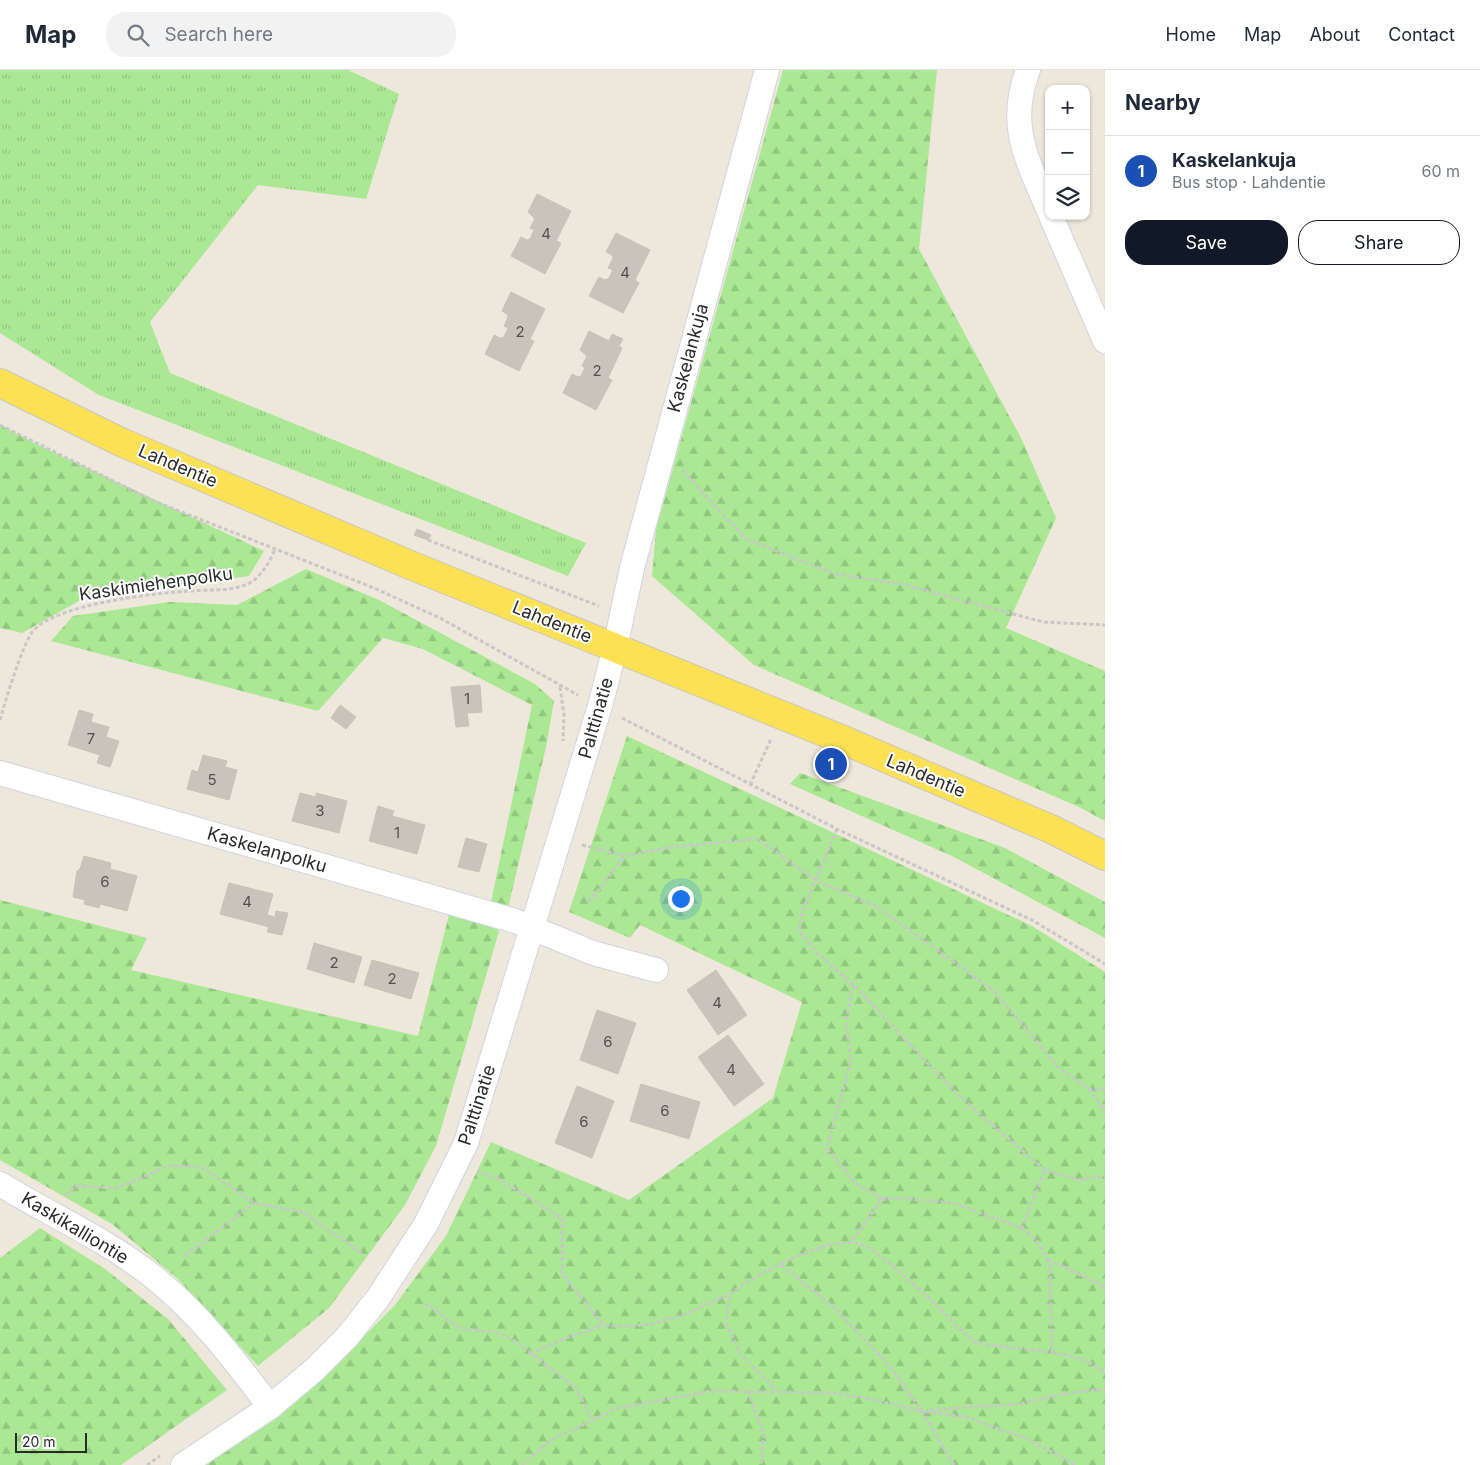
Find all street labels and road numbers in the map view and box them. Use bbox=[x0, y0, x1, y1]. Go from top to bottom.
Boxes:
street label: Kaskelankuja bbox=[663, 301, 712, 415]
street label: Lahdentie bbox=[136, 439, 221, 492]
street label: Kaskimiehenpolku bbox=[78, 562, 234, 605]
street label: Lahdentie bbox=[509, 596, 595, 647]
street label: Palttinatie bbox=[574, 675, 617, 761]
street label: Lahdentie bbox=[884, 749, 969, 802]
street label: Kaskelanpolku bbox=[205, 822, 329, 877]
street label: Palttinatie bbox=[454, 1062, 499, 1148]
street label: Kaskikalliontie bbox=[18, 1187, 133, 1268]

